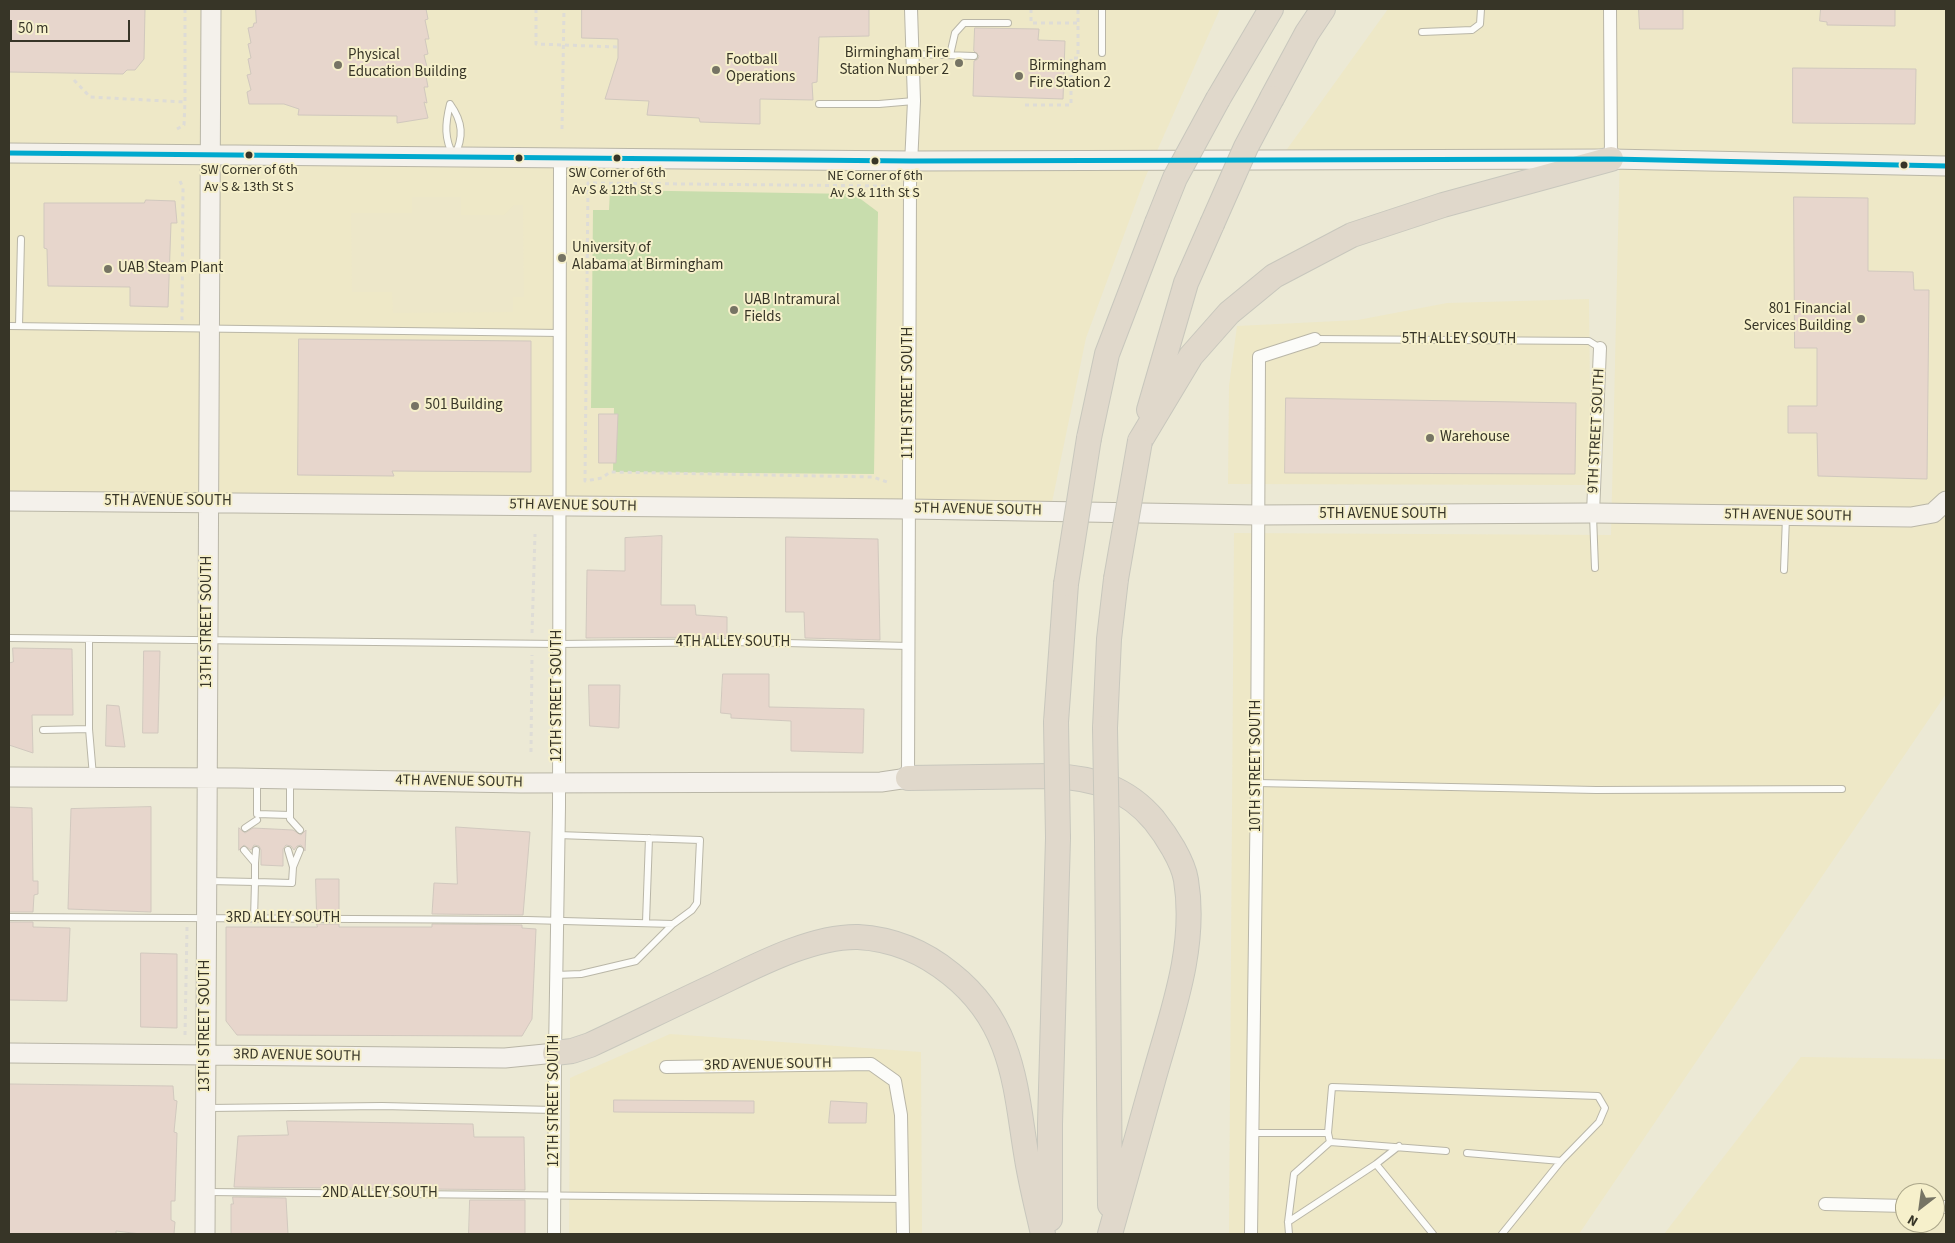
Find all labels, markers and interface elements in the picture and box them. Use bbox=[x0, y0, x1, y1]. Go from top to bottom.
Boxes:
scale bar bbox=[12, 10, 132, 42]
text: 50 m bbox=[18, 18, 48, 39]
place label: Birmingham Fire Station Number 2 bbox=[839, 45, 949, 80]
place label: Physical Education Building bbox=[348, 47, 467, 82]
place label: Football Operations bbox=[726, 52, 795, 87]
marker: Birmingham Fire Station Number 2 bbox=[953, 57, 965, 69]
place label: Birmingham Fire Station 2 bbox=[1029, 58, 1111, 93]
marker: Physical Education Building bbox=[332, 59, 344, 71]
marker: Football Operations bbox=[710, 64, 722, 76]
marker: Birmingham Fire Station 2 bbox=[1013, 70, 1025, 82]
marker: SW Corner of 6th Av S & 13th St S bbox=[244, 150, 254, 160]
unlabelled marker bbox=[514, 153, 524, 163]
marker: SW Corner of 6th Av S & 12th St S bbox=[612, 153, 622, 163]
marker: NE Corner of 6th Av S & 11th St S bbox=[870, 156, 880, 166]
unlabelled marker bbox=[1899, 160, 1909, 170]
place label: SW Corner of 6th Av S & 13th St S bbox=[200, 163, 298, 196]
place label: SW Corner of 6th Av S & 12th St S bbox=[568, 166, 666, 198]
place label: NE Corner of 6th Av S & 11th St S bbox=[827, 169, 923, 202]
place label: University of Alabama at Birmingham bbox=[572, 240, 723, 275]
marker: University of Alabama at Birmingham bbox=[556, 252, 568, 264]
place label: UAB Steam Plant bbox=[118, 260, 223, 278]
marker: UAB Steam Plant bbox=[102, 263, 114, 275]
place label: UAB Intramural Fields bbox=[744, 292, 840, 327]
place label: 801 Financial Services Building bbox=[1744, 301, 1851, 336]
marker: UAB Intramural Fields bbox=[728, 304, 740, 316]
marker: 801 Financial Services Building bbox=[1855, 313, 1867, 325]
street label: 11TH STREET SOUTH bbox=[900, 327, 918, 459]
street label: 5TH ALLEY SOUTH bbox=[1402, 331, 1516, 349]
street label: 9TH STREET SOUTH bbox=[1585, 368, 1609, 494]
place label: 501 Building bbox=[425, 397, 503, 415]
marker: 501 Building bbox=[409, 400, 421, 412]
place label: Warehouse bbox=[1440, 429, 1510, 447]
marker: Warehouse bbox=[1424, 432, 1436, 444]
street label: 5TH AVENUE SOUTH bbox=[104, 493, 232, 511]
street label: 5TH AVENUE SOUTH bbox=[509, 496, 637, 516]
street label: 5TH AVENUE SOUTH bbox=[914, 500, 1042, 520]
street label: 5TH AVENUE SOUTH bbox=[1319, 506, 1447, 524]
street label: 5TH AVENUE SOUTH bbox=[1724, 506, 1852, 526]
street label: 13TH STREET SOUTH bbox=[199, 556, 217, 688]
street label: 12TH STREET SOUTH bbox=[549, 630, 567, 762]
street label: 4TH ALLEY SOUTH bbox=[676, 634, 790, 652]
street label: 10TH STREET SOUTH bbox=[1248, 700, 1266, 832]
street label: 4TH AVENUE SOUTH bbox=[395, 772, 523, 792]
street label: 3RD ALLEY SOUTH bbox=[226, 910, 340, 928]
street label: 13TH STREET SOUTH bbox=[197, 960, 215, 1092]
street label: 12TH STREET SOUTH bbox=[546, 1035, 564, 1167]
street label: 3RD AVENUE SOUTH bbox=[233, 1046, 361, 1066]
street label: 3RD AVENUE SOUTH bbox=[704, 1055, 832, 1075]
north arrow bbox=[1895, 1183, 1945, 1233]
street label: 2ND ALLEY SOUTH bbox=[322, 1185, 438, 1203]
text: N bbox=[1904, 1209, 1922, 1231]

